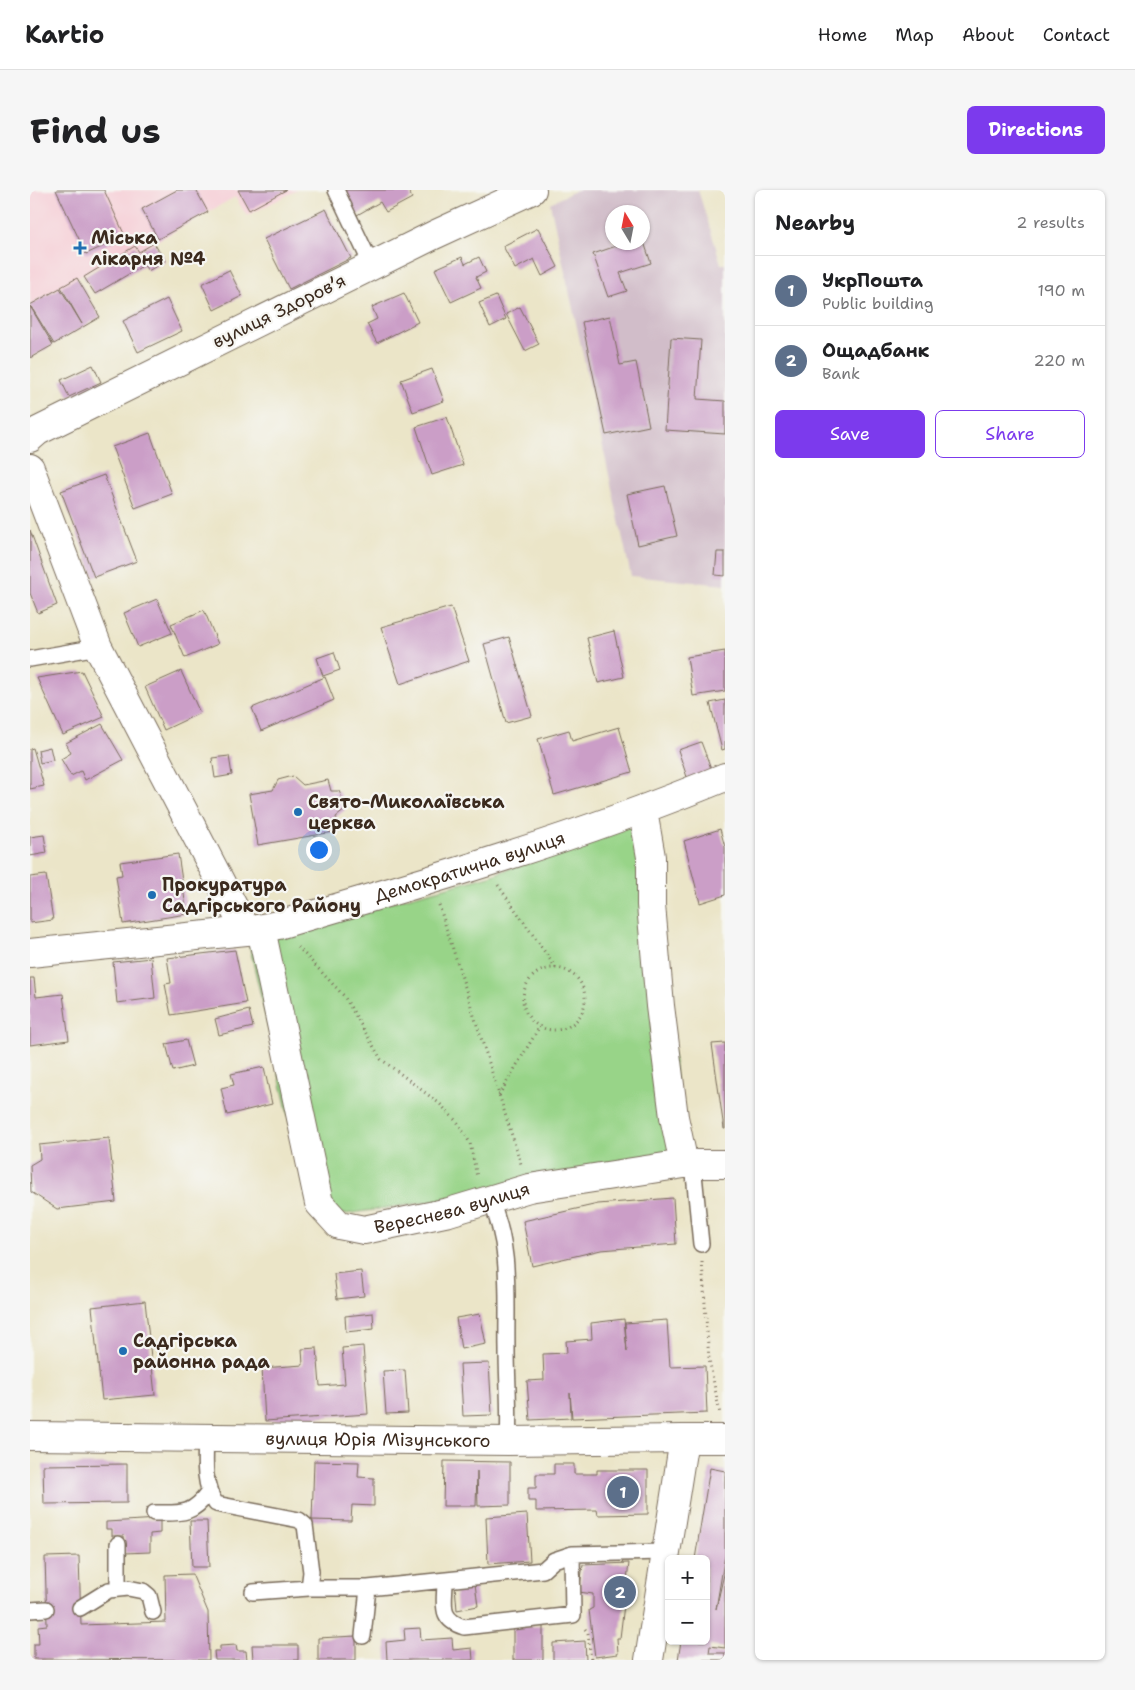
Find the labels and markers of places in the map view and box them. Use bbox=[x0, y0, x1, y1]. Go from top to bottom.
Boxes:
place label: Міська лікарня №4 bbox=[91, 226, 206, 271]
marker: Міська лікарня №4 bbox=[73, 241, 87, 255]
place label: Свято-Миколаївська церква bbox=[308, 790, 505, 835]
marker: Свято-Миколаївська церква bbox=[292, 806, 304, 818]
place label: Прокуратура Садгірського Району bbox=[162, 873, 361, 918]
marker: Прокуратура Садгірського Району bbox=[146, 889, 158, 901]
place label: Садгірська районна рада bbox=[133, 1329, 271, 1374]
marker: Садгірська районна рада bbox=[117, 1345, 129, 1357]
pin: 1 bbox=[607, 1473, 639, 1511]
pin: 2 bbox=[604, 1573, 636, 1611]

